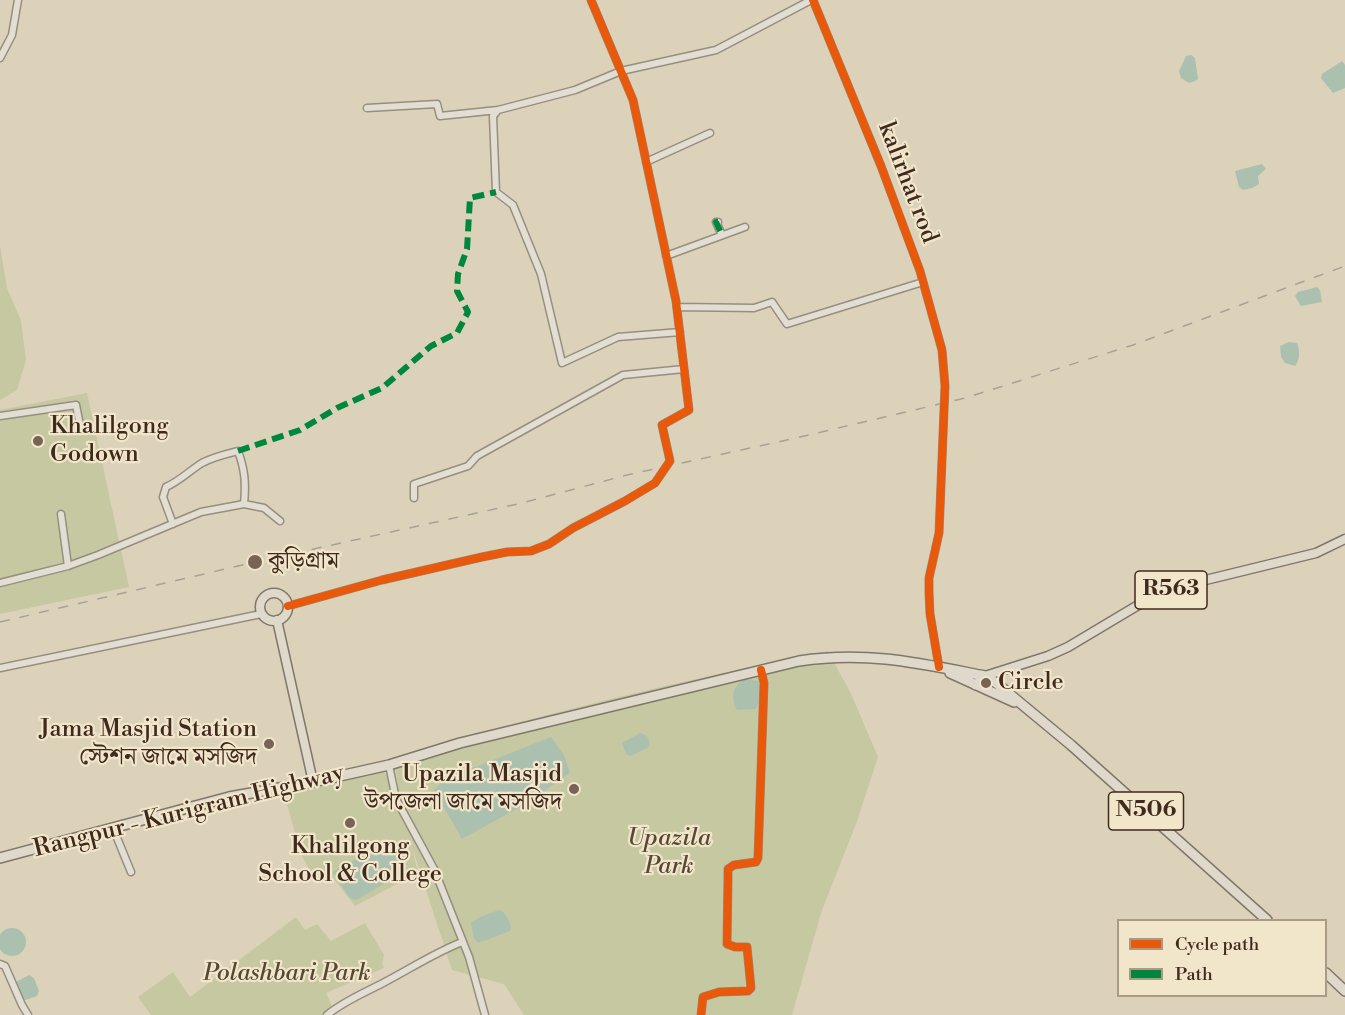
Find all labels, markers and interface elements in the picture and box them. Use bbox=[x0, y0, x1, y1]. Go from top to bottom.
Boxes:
street label: kalirhat rod bbox=[871, 118, 943, 248]
place label: Khalilgong Godown bbox=[50, 413, 169, 469]
marker: Khalilgong Godown bbox=[31, 434, 45, 448]
place label: কুড়িগ্রাম bbox=[268, 548, 339, 576]
marker: কুড়িগ্রাম bbox=[246, 553, 264, 571]
road number: R563 bbox=[1135, 571, 1207, 609]
place label: Circle bbox=[998, 669, 1064, 697]
marker: Circle bbox=[979, 676, 993, 690]
place label: Jama Masjid Station স্টেশন জামে মসজিদ bbox=[39, 716, 257, 772]
marker: Jama Masjid Station স্টেশন জামে মসজিদ bbox=[262, 737, 276, 751]
street label: Rangpur - Kurigram Highway bbox=[31, 759, 347, 865]
place label: Upazila Masjid উপজেলা জামে মসজিদ bbox=[364, 761, 562, 817]
marker: Upazila Masjid উপজেলা জামে মসজিদ bbox=[567, 782, 581, 796]
road number: N506 bbox=[1108, 792, 1184, 830]
marker: Khalilgong School & College bbox=[343, 816, 357, 830]
park label: Upazila Park bbox=[627, 825, 711, 881]
place label: Khalilgong School & College bbox=[258, 833, 442, 889]
legend bbox=[1117, 919, 1327, 997]
text: Cycle path bbox=[1175, 933, 1259, 956]
park label: Polashbari Park bbox=[203, 960, 371, 988]
text: Path bbox=[1175, 963, 1213, 986]

